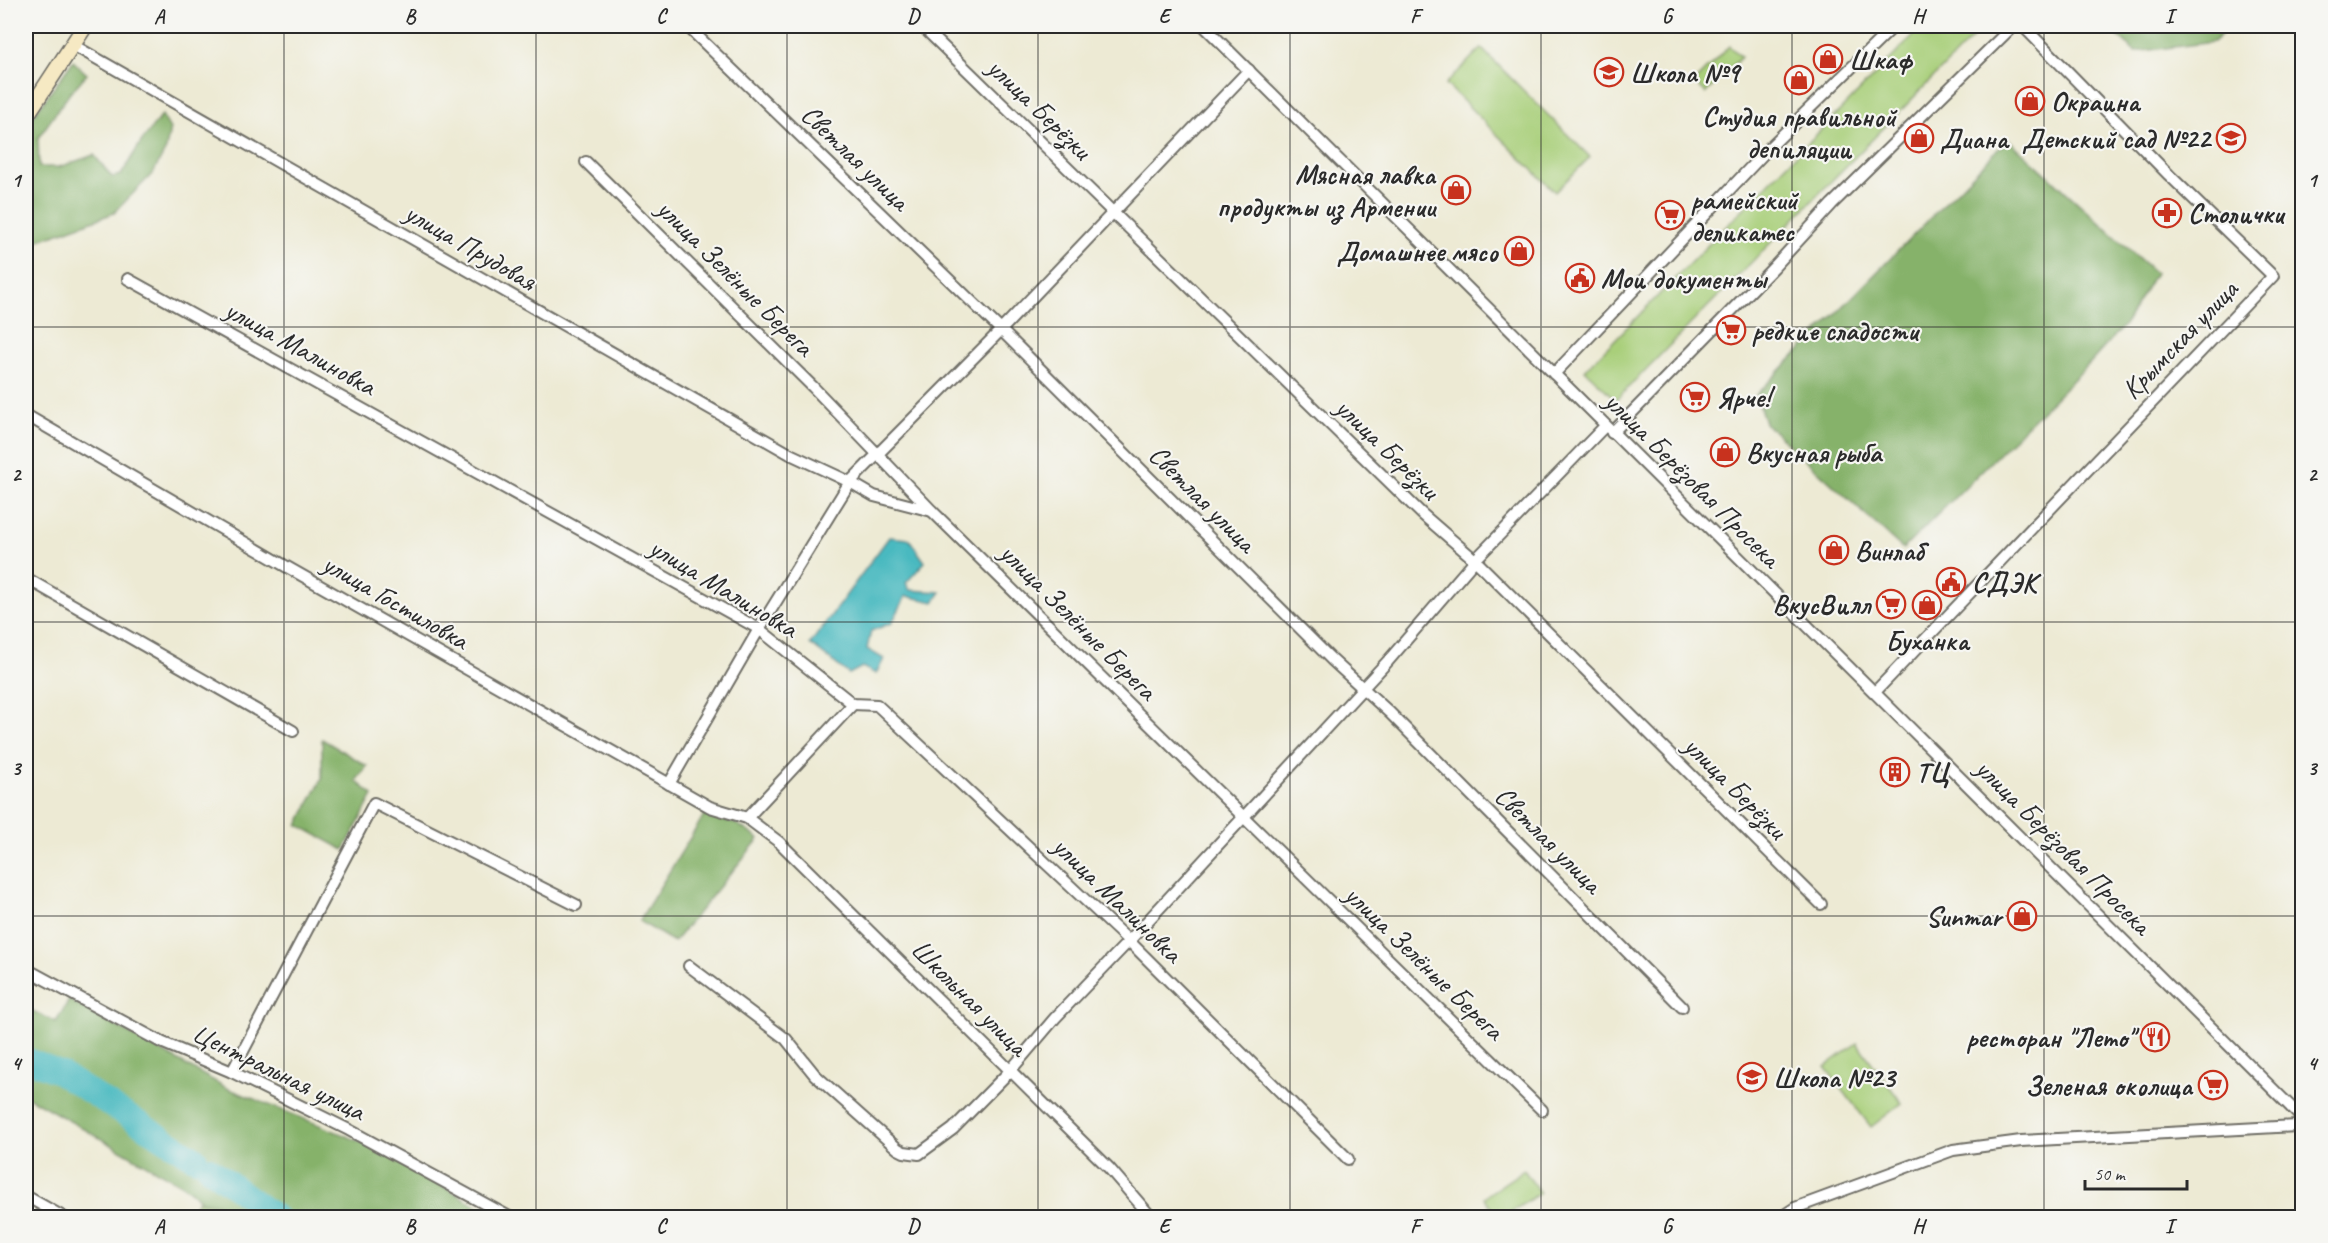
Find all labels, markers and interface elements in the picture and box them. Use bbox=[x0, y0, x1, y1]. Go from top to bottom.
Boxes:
text: A bbox=[154, 4, 166, 29]
text: B bbox=[405, 4, 417, 29]
text: C bbox=[656, 4, 668, 29]
text: D bbox=[907, 4, 921, 29]
text: E bbox=[1159, 4, 1173, 29]
text: F bbox=[1410, 4, 1424, 29]
text: G bbox=[1662, 4, 1675, 29]
text: H bbox=[1912, 4, 1927, 29]
text: I bbox=[2165, 4, 2178, 29]
place label: Шкаф bbox=[1849, 42, 1913, 77]
shop icon: Шкаф bbox=[1812, 43, 1844, 75]
street label: улица Берёзки bbox=[978, 49, 1100, 169]
place label: Школа №9 bbox=[1630, 55, 1743, 90]
school or university icon: Школа №9 bbox=[1593, 56, 1625, 88]
shop icon: Студия правильной депиляции bbox=[1783, 64, 1815, 96]
place label: Окраина bbox=[2051, 84, 2142, 119]
shop icon: Окраина bbox=[2014, 85, 2046, 117]
street label: Светлая улица bbox=[794, 97, 919, 220]
place label: Студия правильной депиляции bbox=[1702, 99, 1898, 166]
place label: Диана bbox=[1940, 121, 2011, 156]
place label: Детский сад №22 bbox=[2022, 121, 2212, 156]
shop icon: Диана bbox=[1903, 122, 1935, 154]
school or university icon: Детский сад №22 bbox=[2215, 122, 2247, 154]
place label: Мясная лавка продукты из Армении bbox=[1217, 157, 1438, 225]
text: 1 bbox=[12, 168, 23, 193]
text: 1 bbox=[2308, 168, 2319, 193]
shop icon: Мясная лавка продукты из Армении bbox=[1440, 174, 1472, 206]
place label: рамейский деликатес bbox=[1691, 182, 1800, 249]
street label: улица Зелёные Берега bbox=[648, 190, 823, 365]
street label: улица Прудовая bbox=[397, 194, 544, 299]
place label: Столички bbox=[2188, 196, 2286, 231]
pharmacy icon: Столички bbox=[2151, 197, 2183, 229]
supermarket icon: рамейский деликатес bbox=[1654, 199, 1686, 231]
place label: Домашнее мясо bbox=[1337, 234, 1500, 269]
shop icon: Домашнее мясо bbox=[1503, 235, 1535, 267]
place label: Мои документы bbox=[1601, 261, 1769, 296]
public building icon: Мои документы bbox=[1564, 262, 1596, 294]
street label: Крымская улица bbox=[2114, 271, 2246, 406]
street label: улица Малиновка bbox=[217, 291, 384, 404]
place label: редкие сладости bbox=[1752, 313, 1920, 348]
supermarket icon: редкие сладости bbox=[1715, 314, 1747, 346]
place label: Ярче! bbox=[1716, 380, 1776, 415]
supermarket icon: Ярче! bbox=[1679, 381, 1711, 413]
street label: улица Берёзовая Просека bbox=[1595, 383, 1790, 577]
street label: улица Берёзки bbox=[1326, 389, 1448, 509]
place label: Вкусная рыба bbox=[1746, 435, 1884, 470]
shop icon: Вкусная рыба bbox=[1709, 436, 1741, 468]
street label: Светлая улица bbox=[1142, 437, 1266, 561]
text: 2 bbox=[12, 462, 23, 487]
text: 2 bbox=[2308, 462, 2319, 487]
street label: улица Малиновка bbox=[641, 528, 806, 646]
place label: Винлаб bbox=[1855, 533, 1930, 568]
street label: улица Зелёные Берега bbox=[991, 534, 1166, 709]
shop icon: Винлаб bbox=[1818, 534, 1850, 566]
street label: улица Гостиловка bbox=[315, 545, 476, 658]
place label: СДЭК bbox=[1972, 565, 2042, 600]
public building icon: СДЭК bbox=[1935, 566, 1967, 598]
place label: ВкусВилл bbox=[1773, 587, 1872, 622]
supermarket icon: ВкусВилл bbox=[1875, 588, 1907, 620]
shop icon: Буханка bbox=[1911, 589, 1943, 621]
place label: Буханка bbox=[1886, 623, 1971, 658]
street label: улица Берёзки bbox=[1675, 727, 1796, 848]
street label: улица Берёзовая Просека bbox=[1966, 750, 2161, 944]
place label: ТЦ bbox=[1916, 755, 1951, 790]
text: 3 bbox=[12, 756, 23, 781]
building icon: ТЦ bbox=[1879, 756, 1911, 788]
text: 3 bbox=[2308, 756, 2319, 781]
street label: Светлая улица bbox=[1488, 778, 1612, 902]
street label: улица Малиновка bbox=[1044, 827, 1191, 971]
street label: улица Зелёные Берега bbox=[1336, 876, 1513, 1049]
place label: Sunmar bbox=[1926, 899, 2004, 934]
shop icon: Sunmar bbox=[2006, 900, 2038, 932]
street label: Школьная улица bbox=[904, 932, 1037, 1065]
street label: Центральная улица bbox=[187, 1015, 372, 1129]
place label: ресторан "Лето" bbox=[1967, 1020, 2140, 1055]
restaurant icon: ресторан "Лето" bbox=[2139, 1021, 2171, 1053]
text: 4 bbox=[12, 1051, 24, 1076]
text: 4 bbox=[2308, 1051, 2320, 1076]
place label: Школа №23 bbox=[1773, 1060, 1897, 1095]
school or university icon: Школа №23 bbox=[1736, 1061, 1768, 1093]
place label: Зеленая околица bbox=[2025, 1068, 2194, 1103]
supermarket icon: Зеленая околица bbox=[2197, 1069, 2229, 1101]
scale bar bbox=[2085, 1153, 2187, 1191]
text: 50 m bbox=[2094, 1163, 2127, 1185]
text: A bbox=[154, 1214, 166, 1239]
text: B bbox=[405, 1214, 417, 1239]
text: C bbox=[656, 1214, 668, 1239]
text: D bbox=[907, 1214, 921, 1239]
text: E bbox=[1159, 1214, 1173, 1239]
text: F bbox=[1410, 1214, 1424, 1239]
text: G bbox=[1662, 1214, 1675, 1239]
text: H bbox=[1912, 1214, 1927, 1239]
text: I bbox=[2165, 1214, 2178, 1239]

